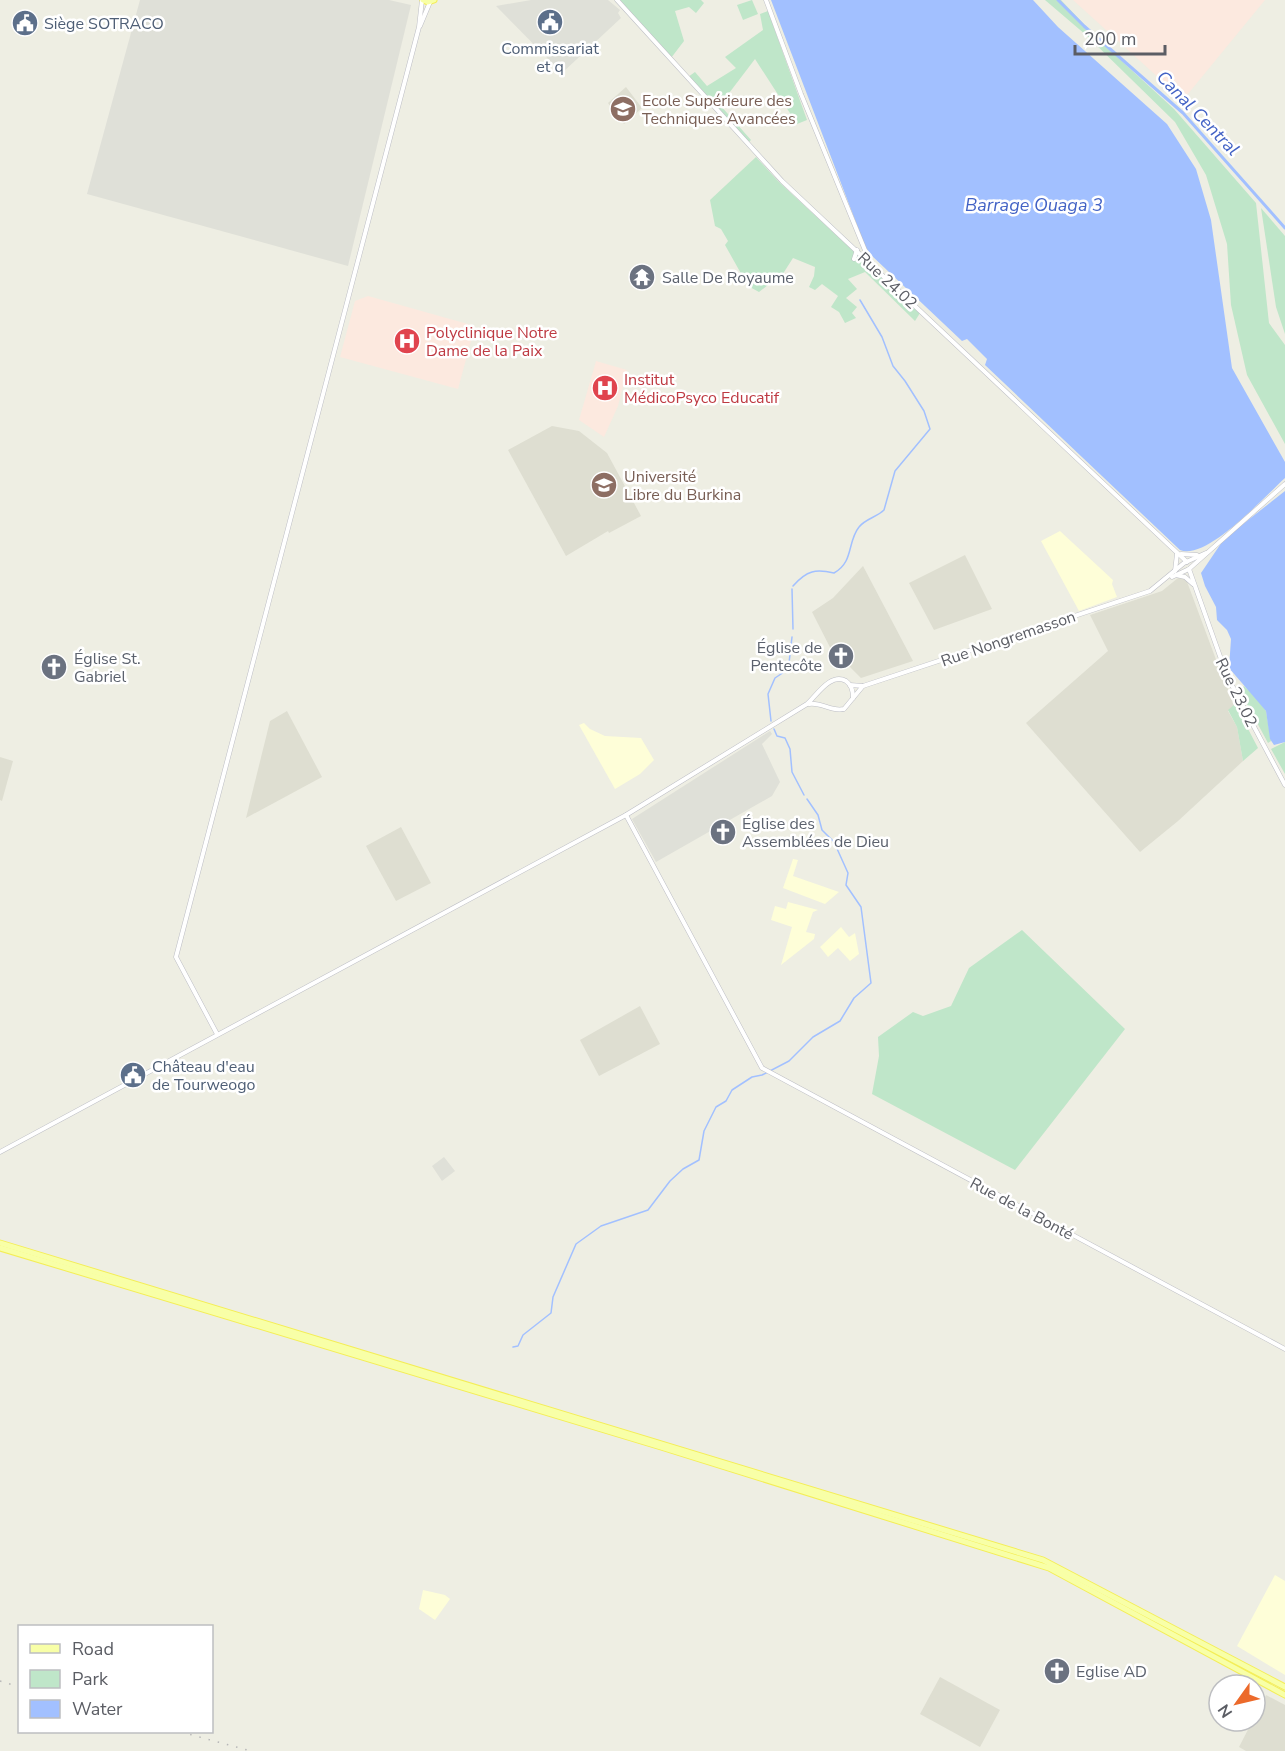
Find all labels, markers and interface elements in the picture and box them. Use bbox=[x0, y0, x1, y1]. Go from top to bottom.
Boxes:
public building icon: Commissariat et q bbox=[535, 7, 565, 37]
public building icon: Siège SOTRACO bbox=[10, 8, 40, 38]
place label: Siège SOTRACO bbox=[44, 13, 164, 35]
scale bar bbox=[1075, 18, 1165, 56]
text: 200 m bbox=[1084, 27, 1136, 51]
place label: Commissariat et q bbox=[501, 38, 599, 78]
water label: Canal Central bbox=[1151, 65, 1245, 161]
place label: Ecole Supérieure des Techniques Avancées bbox=[642, 90, 796, 130]
school or university icon: Ecole Supérieure des Techniques Avancées bbox=[608, 94, 638, 124]
water label: Barrage Ouaga 3 bbox=[965, 193, 1103, 217]
street label: Rue 24.02 bbox=[853, 247, 922, 314]
temple icon: Salle De Royaume bbox=[627, 262, 657, 292]
place label: Salle De Royaume bbox=[662, 267, 794, 289]
place label: Polyclinique Notre Dame de la Paix bbox=[426, 322, 557, 362]
hospital icon: Polyclinique Notre Dame de la Paix bbox=[392, 326, 422, 356]
place label: Institut MédicoPsyco Educatif bbox=[624, 369, 780, 409]
hospital icon: Institut MédicoPsyco Educatif bbox=[590, 373, 620, 403]
place label: Université Libre du Burkina bbox=[624, 466, 741, 506]
school or university icon: Université Libre du Burkina bbox=[589, 470, 619, 500]
street label: Rue Nongremasson bbox=[938, 606, 1079, 672]
place label: Église de Pentecôte bbox=[751, 637, 822, 677]
church icon: Église de Pentecôte bbox=[826, 641, 856, 671]
place label: Église St. Gabriel bbox=[74, 648, 141, 688]
church icon: Église St. Gabriel bbox=[39, 652, 69, 682]
street label: Rue 23.02 bbox=[1210, 654, 1262, 731]
place label: Église des Assemblées de Dieu bbox=[742, 813, 889, 853]
church icon: Église des Assemblées de Dieu bbox=[708, 817, 738, 847]
place label: Château d'eau de Tourweogo bbox=[152, 1056, 256, 1096]
public building icon: Château d'eau de Tourweogo bbox=[118, 1060, 148, 1090]
street label: Rue de la Bonté bbox=[966, 1172, 1077, 1245]
legend bbox=[18, 1625, 213, 1733]
text: Road bbox=[72, 1637, 114, 1661]
church icon: Eglise AD bbox=[1042, 1656, 1072, 1686]
place label: Eglise AD bbox=[1076, 1661, 1147, 1683]
text: Park bbox=[72, 1667, 109, 1691]
north arrow bbox=[1207, 1673, 1267, 1733]
text: Water bbox=[72, 1697, 123, 1721]
text: N bbox=[1213, 1700, 1238, 1722]

